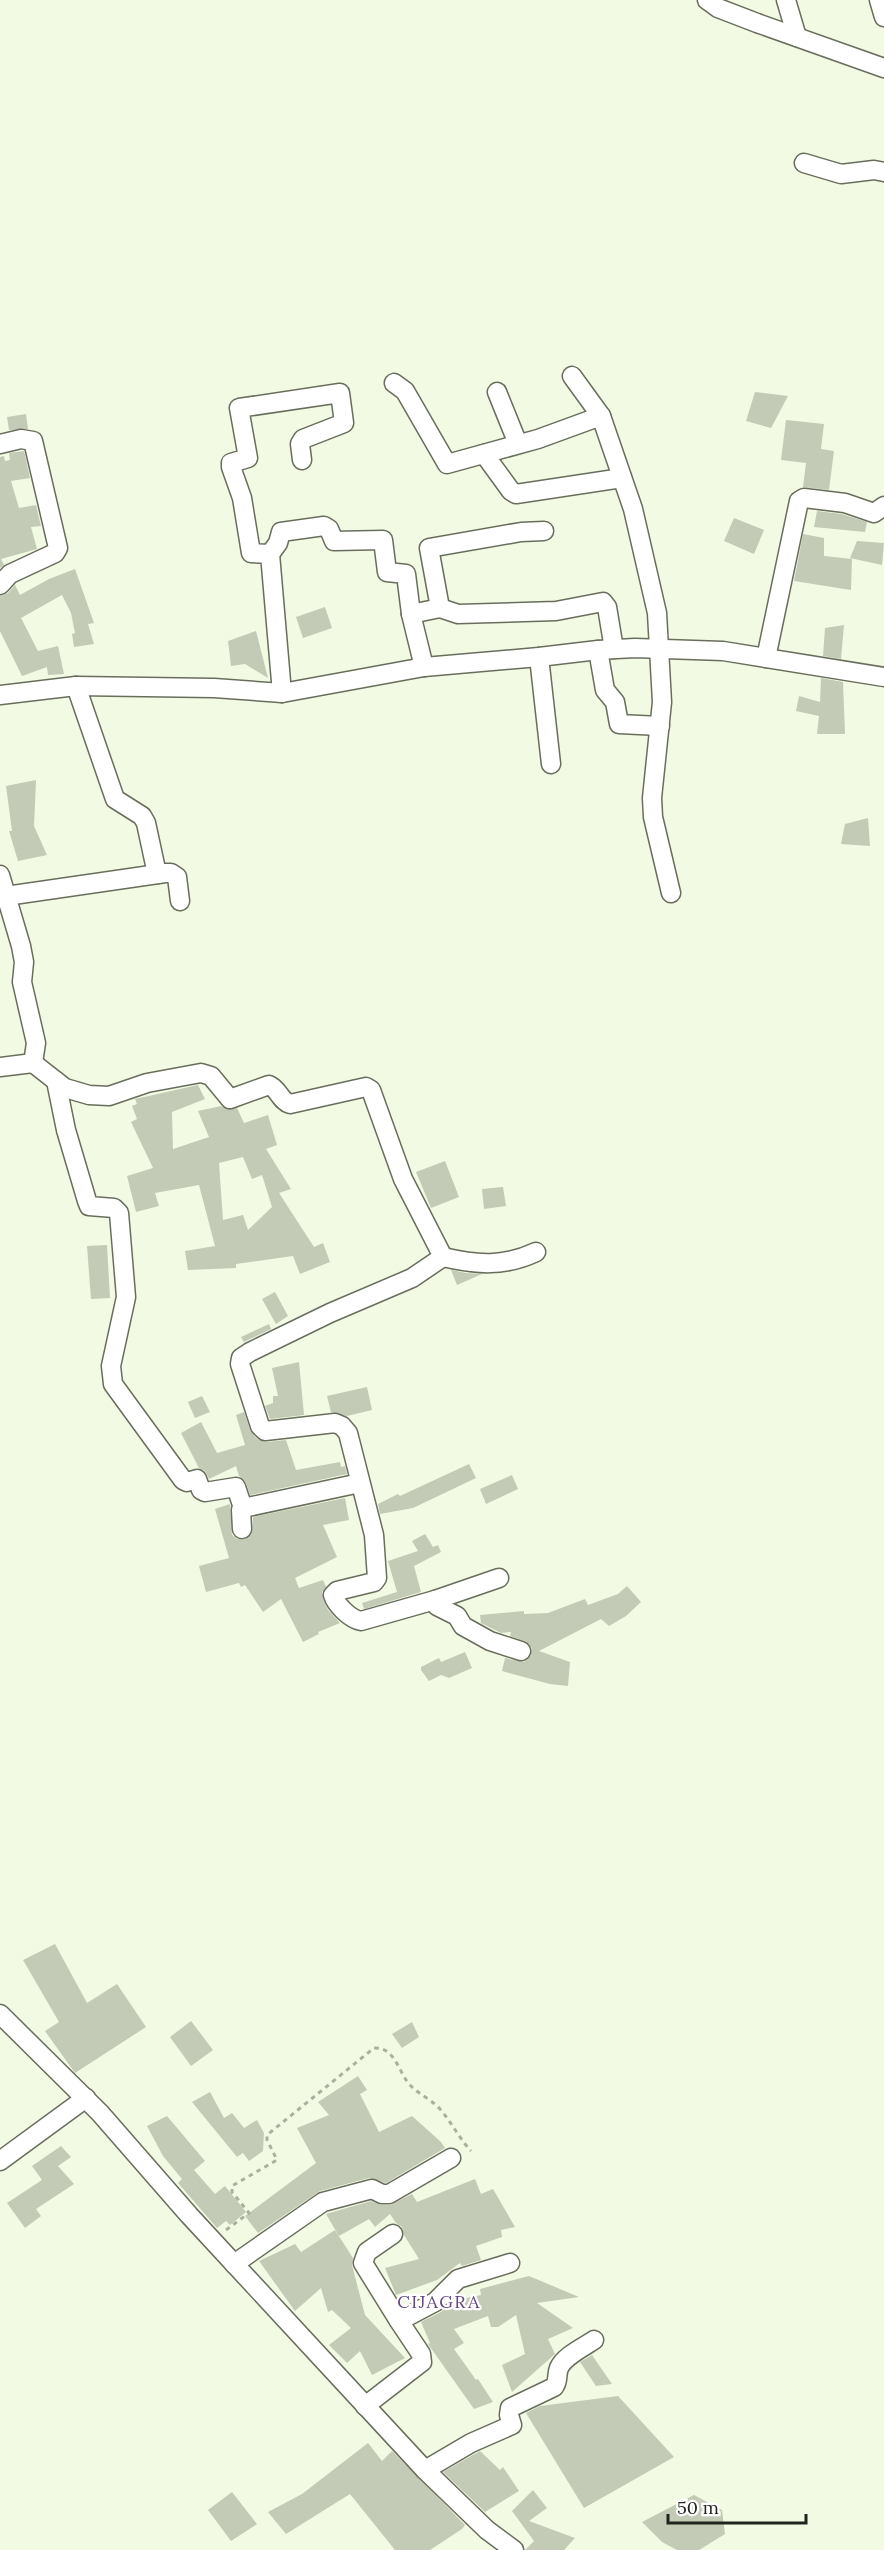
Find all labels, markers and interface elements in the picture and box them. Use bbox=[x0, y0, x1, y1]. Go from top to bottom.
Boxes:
district label: CIJAGRA bbox=[397, 2290, 481, 2313]
scale bar bbox=[668, 2487, 806, 2525]
text: 50 m bbox=[677, 2496, 719, 2519]

